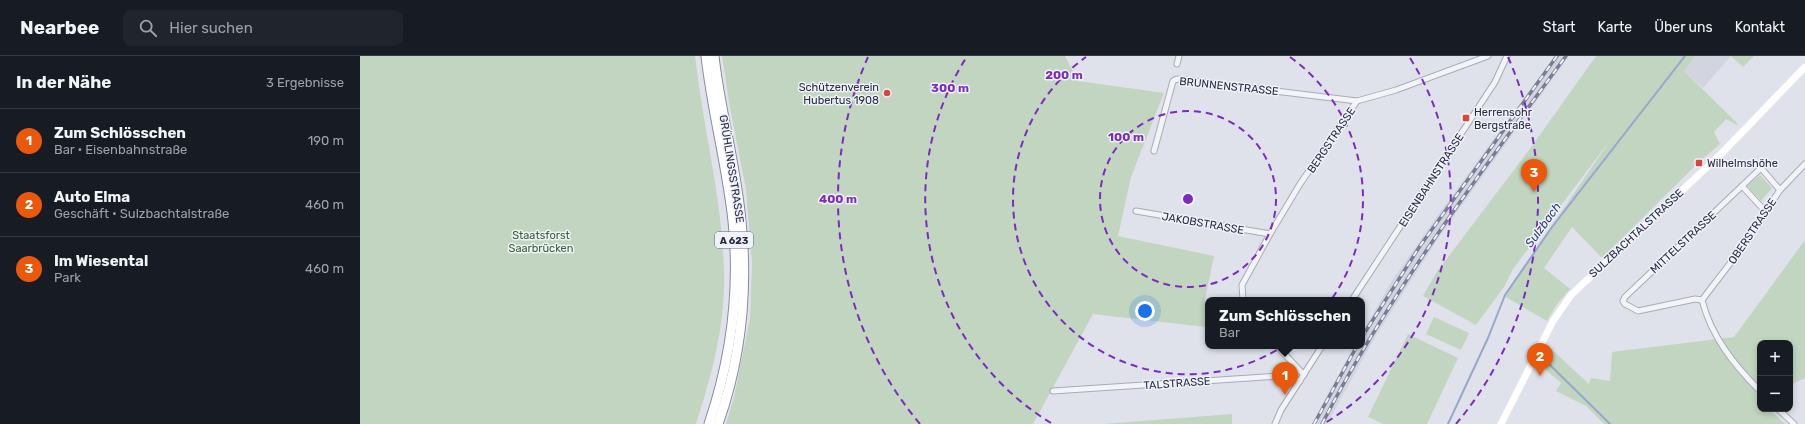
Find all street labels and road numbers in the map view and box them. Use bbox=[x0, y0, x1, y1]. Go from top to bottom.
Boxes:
street label: BRUNNENSTRASSE bbox=[1179, 75, 1280, 98]
street label: BERGSTRASSE bbox=[1305, 105, 1358, 176]
street label: GRÜHLINGSSTRASSE bbox=[717, 114, 747, 224]
street label: EISENBAHNSTRASSE bbox=[1396, 131, 1467, 229]
street label: SULZBACHTALSTRASSE bbox=[1587, 186, 1686, 280]
street label: OBERSTRASSE bbox=[1726, 196, 1779, 267]
street label: MITTELSTRASSE bbox=[1648, 208, 1719, 276]
street label: JAKOBSTRASSE bbox=[1161, 210, 1245, 237]
road number: A 623 bbox=[715, 232, 753, 248]
street label: TALSTRASSE bbox=[1143, 375, 1211, 392]

